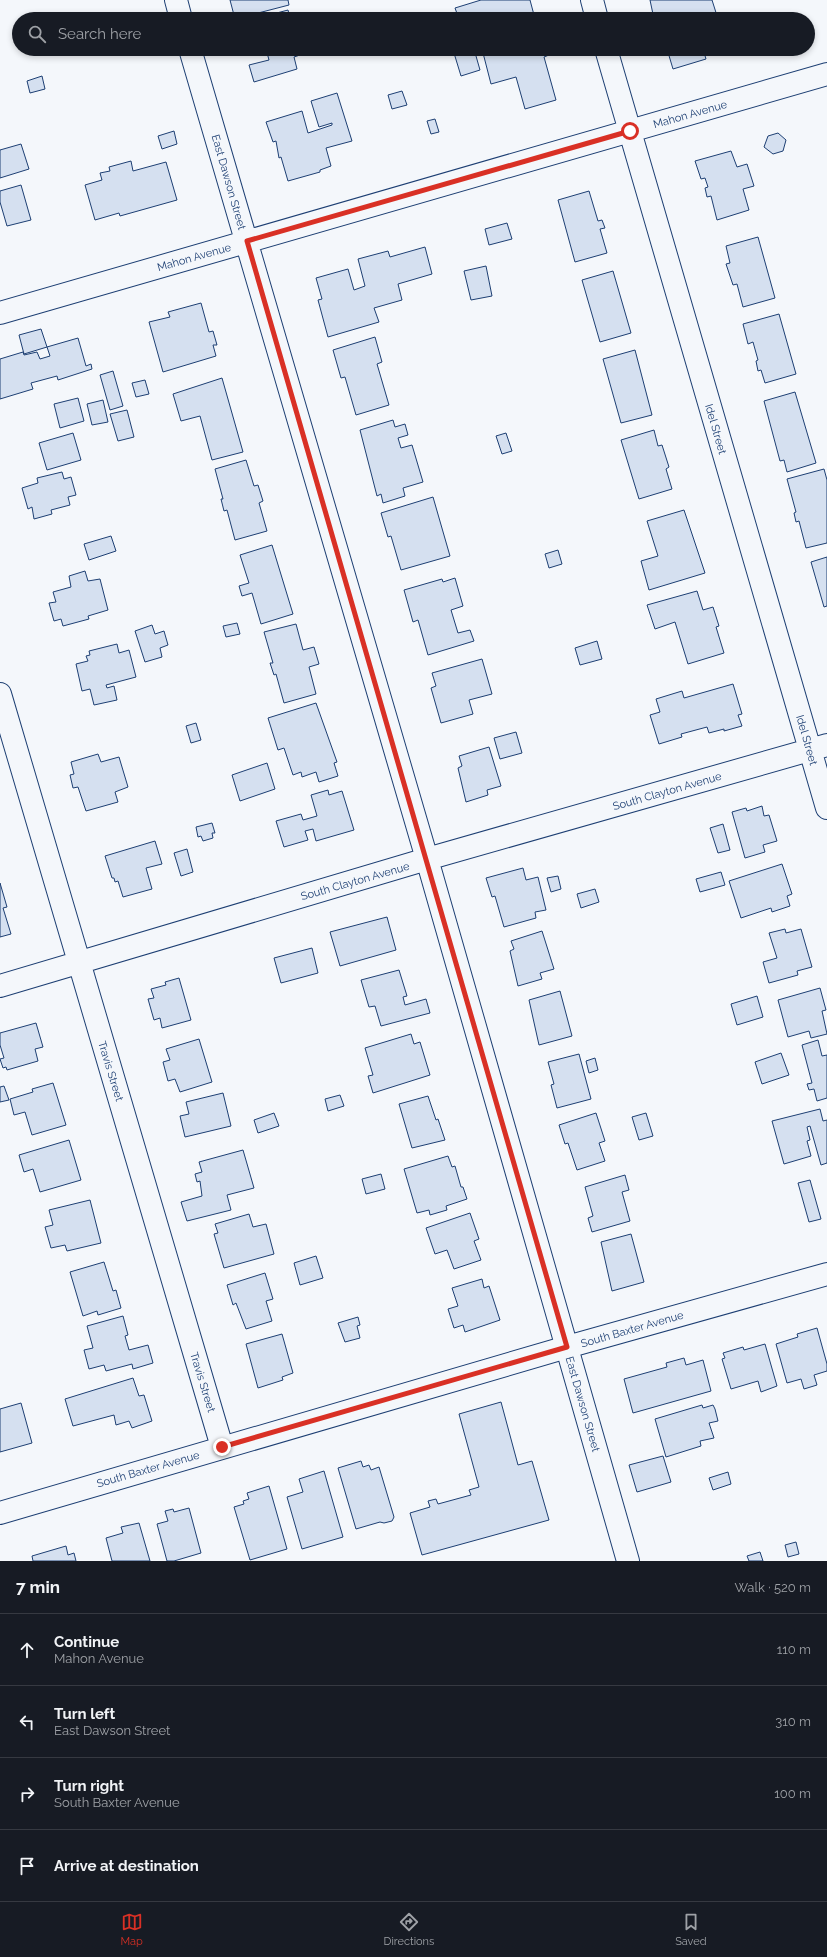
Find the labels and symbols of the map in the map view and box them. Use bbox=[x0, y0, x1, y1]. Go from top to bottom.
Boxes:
street label: Mahon Avenue bbox=[652, 98, 729, 131]
route start bbox=[621, 122, 639, 140]
street label: East Dawson Street bbox=[209, 133, 248, 232]
street label: Mahon Avenue bbox=[156, 241, 233, 274]
street label: Idel Street bbox=[702, 402, 729, 456]
street label: Idel Street bbox=[793, 713, 820, 767]
street label: South Clayton Avenue bbox=[611, 770, 724, 813]
street label: South Clayton Avenue bbox=[299, 860, 412, 903]
street label: Travis Street bbox=[95, 1039, 126, 1103]
street label: South Baxter Avenue bbox=[579, 1308, 686, 1350]
street label: Travis Street bbox=[187, 1350, 218, 1414]
street label: East Dawson Street bbox=[563, 1355, 602, 1454]
route end bbox=[213, 1438, 231, 1456]
street label: South Baxter Avenue bbox=[95, 1448, 202, 1490]

